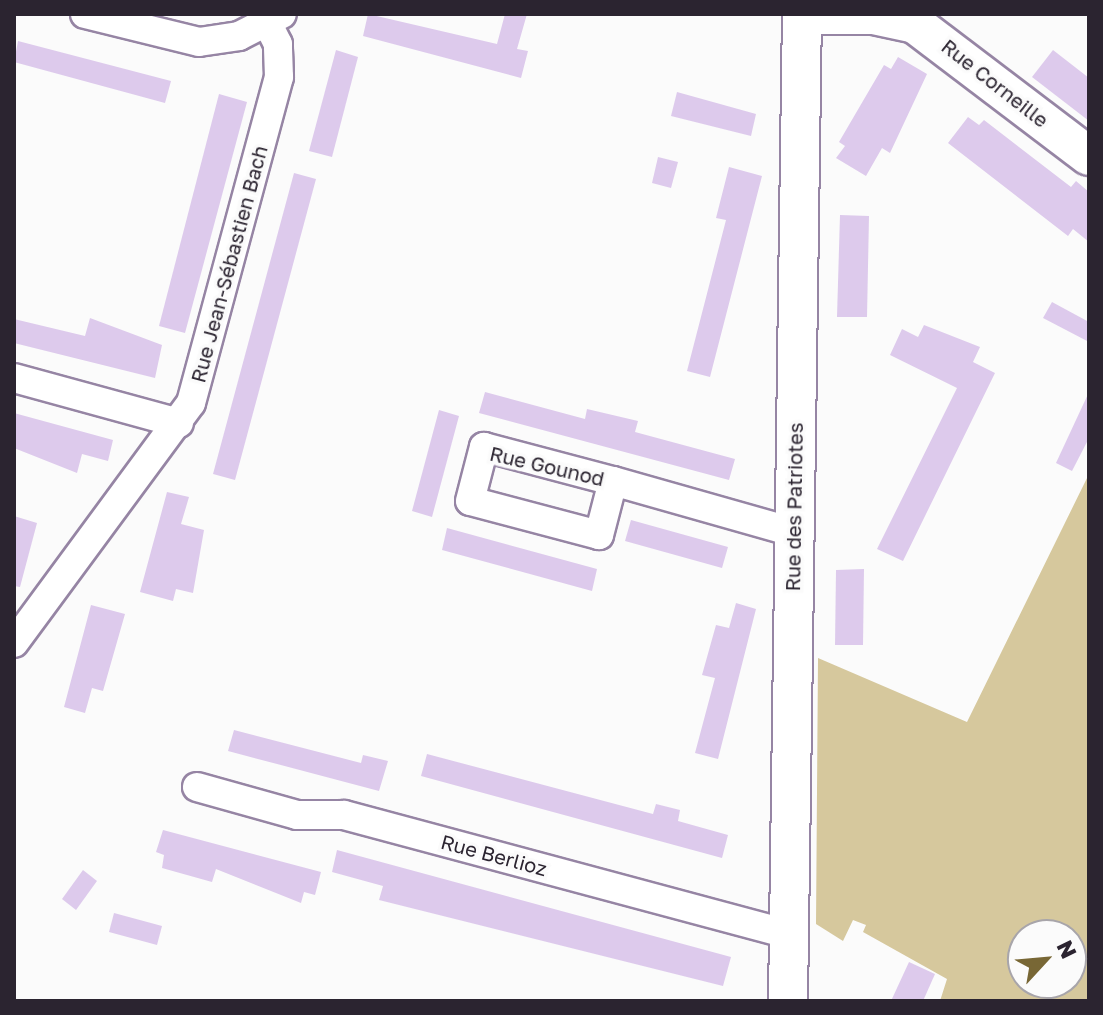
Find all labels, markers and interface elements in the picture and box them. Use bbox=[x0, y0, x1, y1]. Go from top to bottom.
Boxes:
street label: Rue Corneille bbox=[937, 34, 1053, 132]
street label: Rue Jean-Sébastien Bach bbox=[186, 143, 272, 385]
street label: Rue des Patriotes bbox=[781, 422, 807, 592]
street label: Rue Gounod bbox=[487, 441, 607, 491]
street label: Rue Berlioz bbox=[438, 829, 550, 881]
north arrow bbox=[1007, 919, 1087, 999]
text: N bbox=[1051, 936, 1083, 963]

